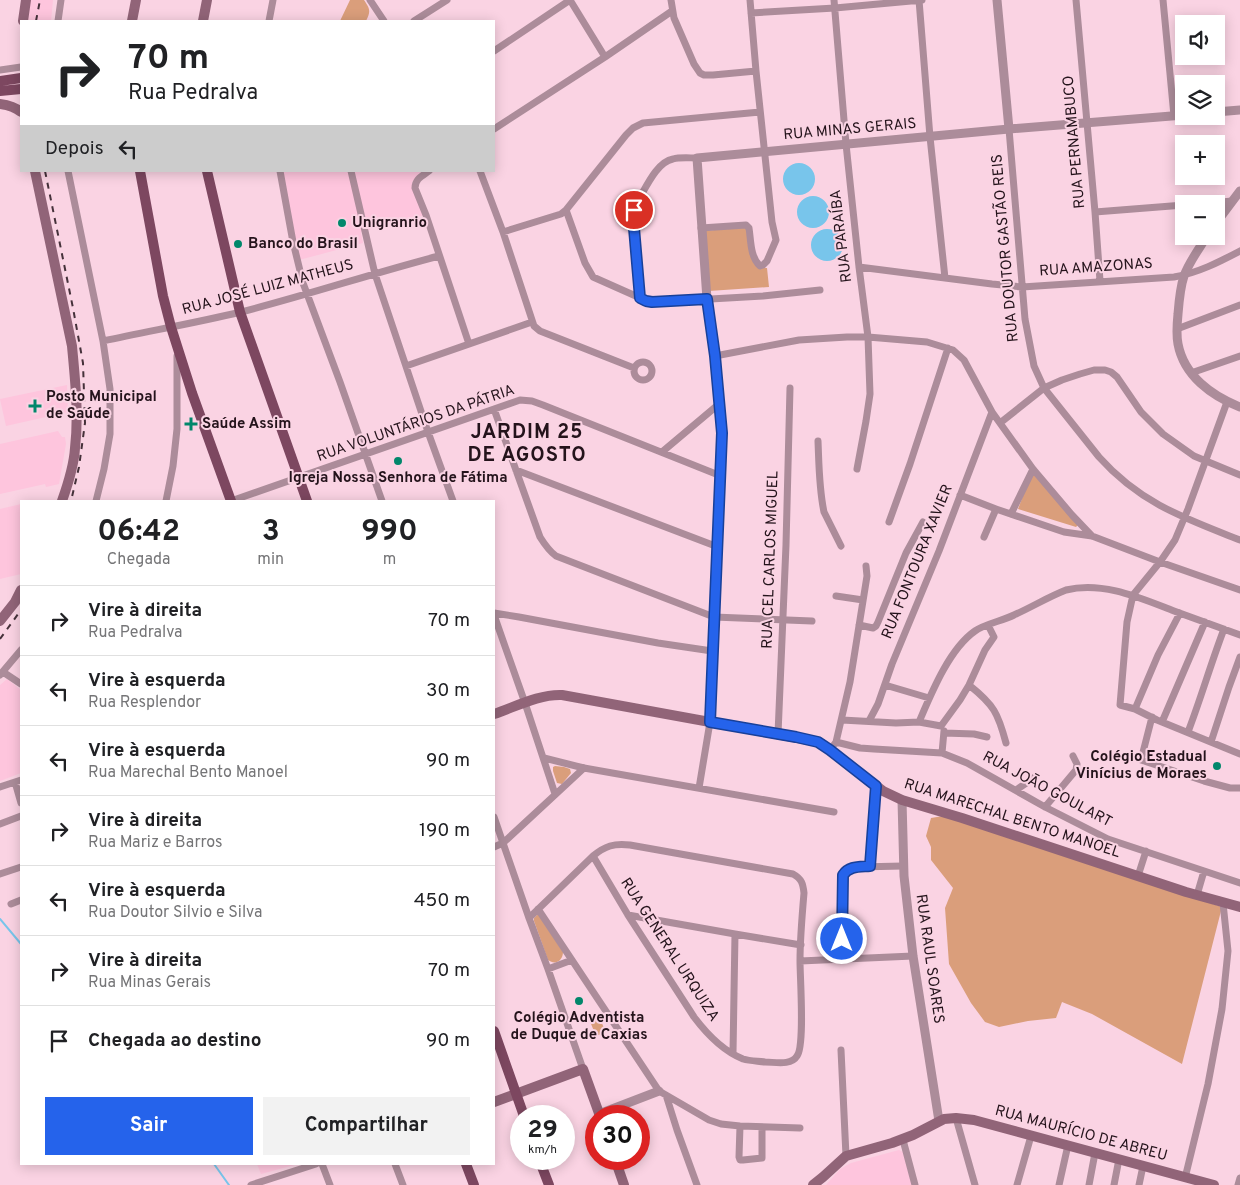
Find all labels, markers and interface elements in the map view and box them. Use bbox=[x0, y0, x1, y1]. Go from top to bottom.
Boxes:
map controls bbox=[1175, 15, 1225, 245]
button: sound bbox=[1175, 15, 1225, 65]
text: 70 m bbox=[128, 37, 209, 81]
icon: right bbox=[45, 40, 110, 105]
street label: RUA PERNAMBUCO bbox=[1060, 75, 1090, 209]
button: layers bbox=[1175, 75, 1225, 125]
text: Rua Pedralva bbox=[128, 80, 258, 107]
street label: RUA MINAS GERAIS bbox=[783, 115, 917, 145]
icon: left bbox=[114, 135, 142, 163]
button: + bbox=[1175, 135, 1225, 185]
text: Depois bbox=[45, 137, 104, 161]
street label: RUA DOUTOR GASTÃO REIS bbox=[987, 153, 1024, 343]
street label: RUA PARAÍBA bbox=[826, 188, 857, 284]
pin bbox=[613, 189, 655, 231]
button: − bbox=[1175, 195, 1225, 245]
icon: arrive bbox=[620, 196, 648, 224]
place label: Unigranrio bbox=[352, 214, 427, 233]
marker: Unigranrio bbox=[336, 217, 348, 229]
place label: Banco do Brasil bbox=[248, 235, 358, 254]
marker: Banco do Brasil bbox=[232, 238, 244, 250]
street label: RUA JOSÉ LUIZ MATHEUS bbox=[180, 255, 356, 320]
street label: RUA AMAZONAS bbox=[1039, 255, 1153, 281]
street label: RUA VOLUNTÁRIOS DA PÁTRIA bbox=[314, 380, 517, 467]
place label: Posto Municipal de Saúde bbox=[46, 388, 157, 424]
marker: Posto Municipal de Saúde bbox=[28, 399, 42, 413]
place label: Saúde Assim bbox=[202, 415, 291, 434]
marker: Saúde Assim bbox=[184, 417, 198, 431]
district label: JARDIM 25 DE AGOSTO bbox=[467, 420, 587, 469]
marker: Igreja Nossa Senhora de Fátima bbox=[392, 455, 404, 467]
place label: Igreja Nossa Senhora de Fátima bbox=[288, 469, 508, 488]
street label: RUA CEL CARLOS MIGUEL bbox=[758, 471, 784, 649]
street label: RUA FONTOURA XAVIER bbox=[878, 482, 958, 642]
text: 06:42 bbox=[97, 514, 180, 551]
text: 3 bbox=[262, 514, 280, 551]
text: 990 bbox=[361, 514, 418, 551]
text: Chegada bbox=[107, 550, 171, 570]
text: min bbox=[257, 550, 284, 570]
text: m bbox=[383, 550, 396, 570]
text: Vire à direita bbox=[88, 599, 202, 623]
icon: right bbox=[45, 607, 73, 635]
text: 70 m bbox=[428, 609, 470, 633]
text: Rua Pedralva bbox=[88, 623, 183, 643]
text: Vire à esquerda bbox=[88, 669, 226, 693]
icon: left bbox=[45, 677, 73, 705]
text: 30 m bbox=[426, 679, 470, 703]
text: Rua Resplendor bbox=[88, 693, 201, 713]
text: Vire à esquerda bbox=[88, 739, 226, 763]
icon: left bbox=[45, 747, 73, 775]
street label: RUA JOĀO GOULART bbox=[979, 748, 1115, 832]
place label: Colégio Estadual Vinícius de Moraes bbox=[1076, 748, 1207, 784]
text: 90 m bbox=[426, 749, 470, 773]
marker: Colégio Estadual Vinícius de Moraes bbox=[1211, 760, 1223, 772]
text: Rua Marechal Bento Manoel bbox=[88, 763, 288, 783]
street label: RUA MARECHAL BENTO MANOEL bbox=[901, 775, 1123, 863]
text: Vire à direita bbox=[88, 809, 202, 833]
icon: right bbox=[45, 817, 73, 845]
text: 190 m bbox=[419, 819, 470, 843]
text: Rua Mariz e Barros bbox=[88, 833, 223, 853]
street label: RUA GENERAL URQUIZA bbox=[615, 875, 723, 1025]
text: Vire à esquerda bbox=[88, 879, 226, 903]
icon: left bbox=[45, 887, 73, 915]
text: 450 m bbox=[414, 889, 470, 913]
street label: RUA RAUL SOARES bbox=[910, 893, 948, 1025]
text: Rua Doutor Silvio e Silva bbox=[88, 903, 262, 923]
position arrow bbox=[815, 912, 867, 964]
text: Vire à direita bbox=[88, 949, 202, 973]
icon: right bbox=[45, 957, 73, 985]
text: 70 m bbox=[428, 959, 470, 983]
text: Rua Minas Gerais bbox=[88, 973, 211, 993]
marker: Colégio Adventista de Duque de Caxias bbox=[573, 995, 585, 1007]
place label: Colégio Adventista de Duque de Caxias bbox=[510, 1009, 648, 1045]
icon: arrive bbox=[45, 1027, 73, 1055]
text: Chegada ao destino bbox=[88, 1029, 262, 1053]
text: 90 m bbox=[426, 1029, 470, 1053]
button: Sair bbox=[45, 1097, 253, 1155]
button: Compartilhar bbox=[263, 1097, 470, 1155]
street label: RUA MAURÍCIO DE ABREU bbox=[993, 1101, 1170, 1166]
speed limit sign: 30 bbox=[585, 1105, 650, 1170]
text: 29 bbox=[527, 1115, 558, 1147]
text: km/h bbox=[528, 1142, 557, 1158]

